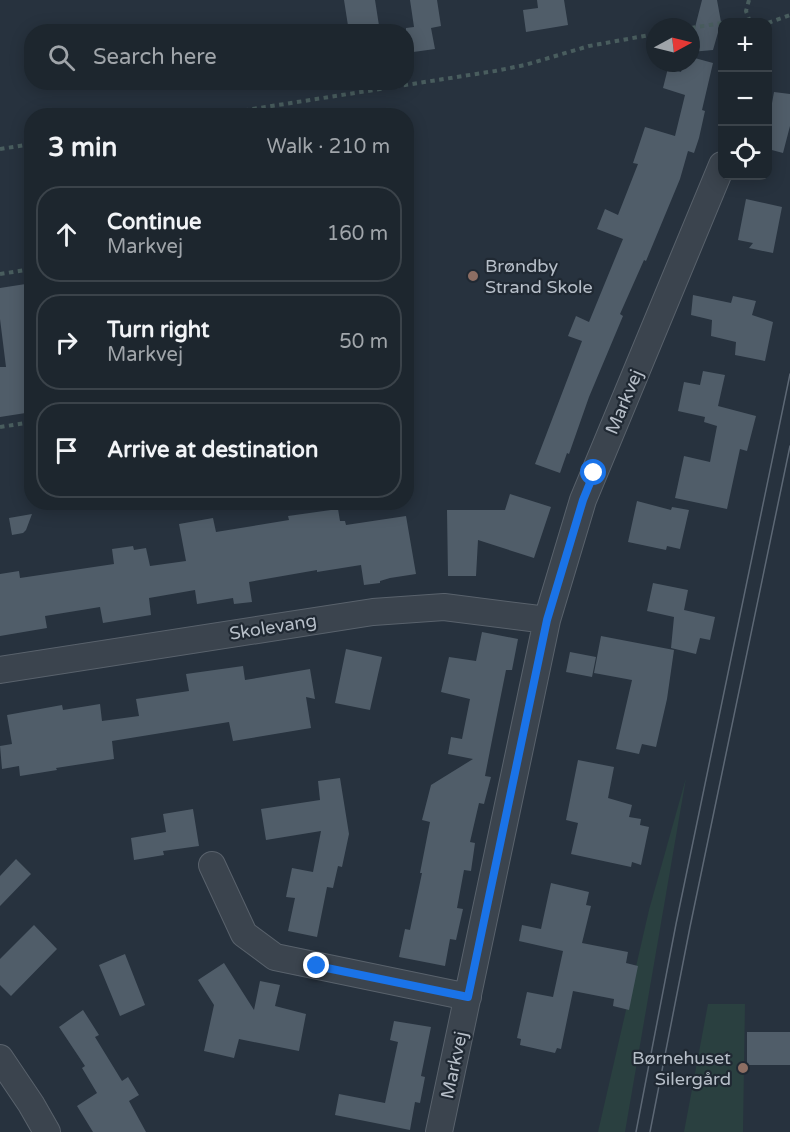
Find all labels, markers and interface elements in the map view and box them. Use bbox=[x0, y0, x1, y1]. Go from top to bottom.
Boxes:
north arrow bbox=[646, 18, 700, 72]
map controls bbox=[718, 18, 772, 180]
button: + bbox=[718, 18, 772, 72]
search box bbox=[24, 24, 414, 90]
icon: search bbox=[45, 41, 78, 74]
text: Search here bbox=[93, 44, 217, 70]
button: − bbox=[718, 72, 772, 126]
button: locate bbox=[718, 126, 772, 180]
text: 3 min bbox=[48, 132, 117, 163]
text: Walk · 210 m bbox=[267, 135, 390, 159]
text: Continue bbox=[107, 209, 202, 235]
icon: ahead bbox=[50, 218, 83, 251]
text: 160 m bbox=[327, 222, 388, 246]
text: Markvej bbox=[107, 235, 183, 259]
place label: Brøndby Strand Skole bbox=[485, 255, 593, 298]
marker: Brøndby Strand Skole bbox=[466, 269, 480, 283]
text: Turn right bbox=[107, 317, 209, 343]
icon: right bbox=[50, 326, 83, 359]
text: 50 m bbox=[339, 330, 388, 354]
text: Markvej bbox=[107, 343, 183, 367]
street label: Markvej bbox=[601, 366, 647, 438]
icon: arrive bbox=[50, 434, 83, 467]
text: Arrive at destination bbox=[107, 437, 318, 463]
route start bbox=[580, 459, 606, 485]
street label: Skolevang bbox=[228, 609, 318, 645]
route end bbox=[303, 952, 329, 978]
street label: Markvej bbox=[436, 1029, 472, 1101]
place label: Børnehuset Silergård bbox=[632, 1047, 731, 1090]
marker: Børnehuset Silergård bbox=[736, 1061, 750, 1075]

